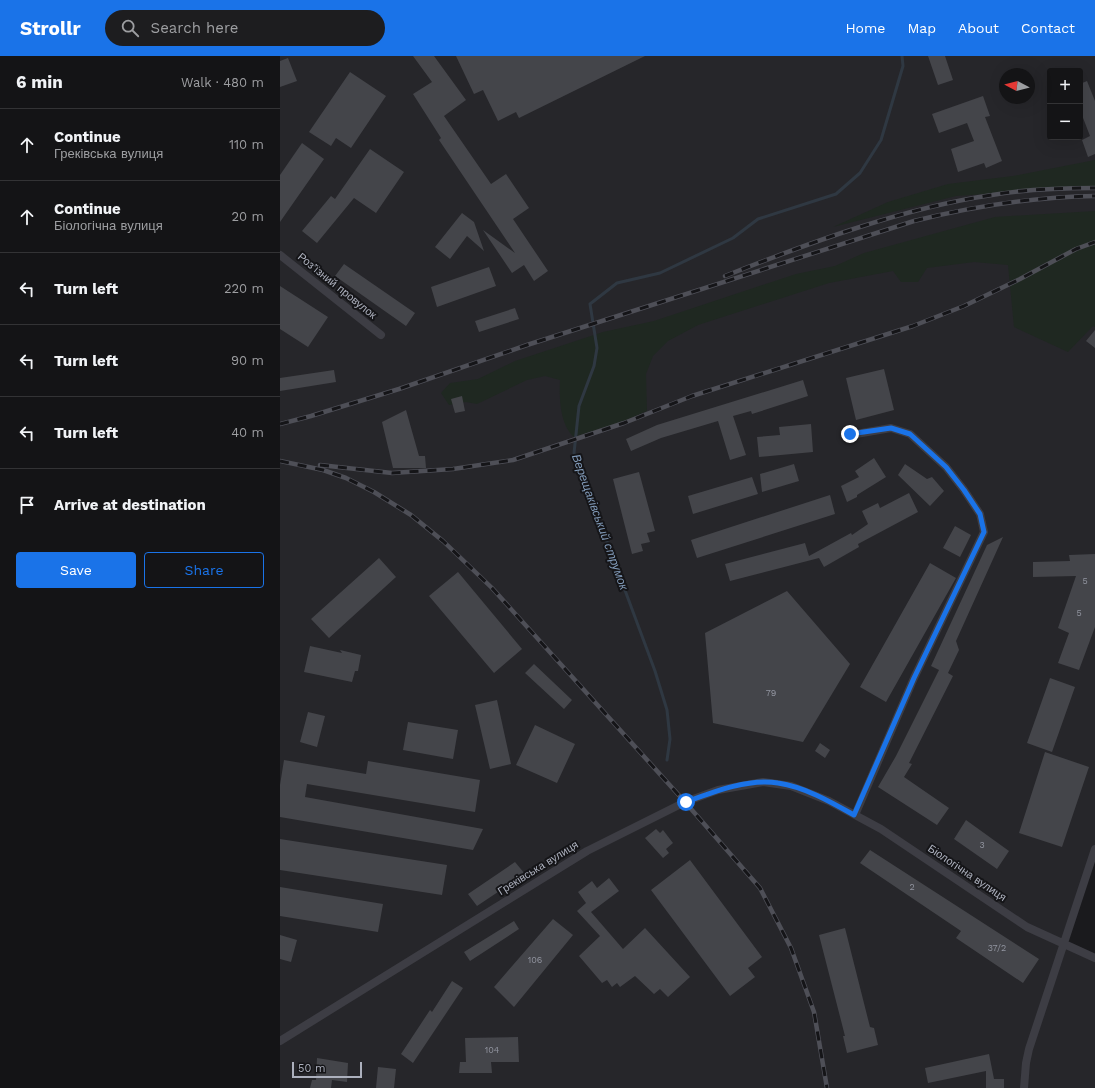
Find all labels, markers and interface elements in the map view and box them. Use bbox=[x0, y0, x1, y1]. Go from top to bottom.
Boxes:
search box bbox=[105, 10, 385, 46]
text: Strollr bbox=[20, 17, 81, 40]
icon: search bbox=[119, 17, 141, 39]
text: Search here bbox=[151, 19, 239, 37]
text: Home bbox=[845, 20, 885, 36]
text: Map bbox=[907, 20, 936, 36]
text: About bbox=[958, 20, 999, 36]
text: Contact bbox=[1021, 20, 1075, 36]
north arrow bbox=[999, 68, 1035, 104]
map controls bbox=[1047, 68, 1083, 140]
button: + bbox=[1047, 68, 1083, 104]
text: 6 min bbox=[16, 72, 63, 92]
text: Walk · 480 m bbox=[181, 75, 264, 90]
button: − bbox=[1047, 104, 1083, 140]
text: Continue bbox=[54, 128, 121, 146]
icon: ahead bbox=[16, 134, 38, 156]
text: 110 m bbox=[229, 137, 264, 152]
text: Греківська вулиця bbox=[54, 146, 163, 161]
text: Continue bbox=[54, 200, 121, 218]
icon: ahead bbox=[16, 206, 38, 228]
text: 20 m bbox=[232, 209, 264, 224]
text: Біологічна вулиця bbox=[54, 218, 163, 233]
street label: Роз’їзний провулок bbox=[295, 250, 379, 322]
icon: left bbox=[16, 278, 38, 300]
text: Turn left bbox=[54, 280, 118, 298]
text: 220 m bbox=[224, 281, 264, 296]
icon: left bbox=[16, 350, 38, 372]
text: Turn left bbox=[54, 352, 118, 370]
text: 90 m bbox=[231, 353, 264, 368]
icon: left bbox=[16, 422, 38, 444]
text: Turn left bbox=[54, 424, 118, 442]
text: 40 m bbox=[231, 425, 264, 440]
route end bbox=[841, 425, 859, 443]
water label: Верещаківський струмок bbox=[569, 452, 632, 593]
icon: arrive bbox=[16, 494, 38, 516]
text: Arrive at destination bbox=[54, 496, 206, 514]
button: Save bbox=[16, 552, 136, 588]
button: Share bbox=[144, 552, 264, 588]
house number: 5 bbox=[1082, 576, 1088, 586]
house number: 5 bbox=[1076, 608, 1082, 618]
house number: 79 bbox=[766, 688, 776, 698]
route start bbox=[677, 793, 695, 811]
street label: Греківська вулиця bbox=[495, 838, 581, 898]
house number: 3 bbox=[979, 840, 985, 850]
street label: Біологічна вулиця bbox=[925, 842, 1009, 904]
house number: 2 bbox=[909, 882, 915, 892]
house number: 37/2 bbox=[988, 943, 1006, 953]
house number: 106 bbox=[528, 955, 542, 965]
house number: 104 bbox=[485, 1045, 500, 1055]
scale bar bbox=[292, 1060, 362, 1079]
text: 50 m bbox=[298, 1062, 325, 1075]

